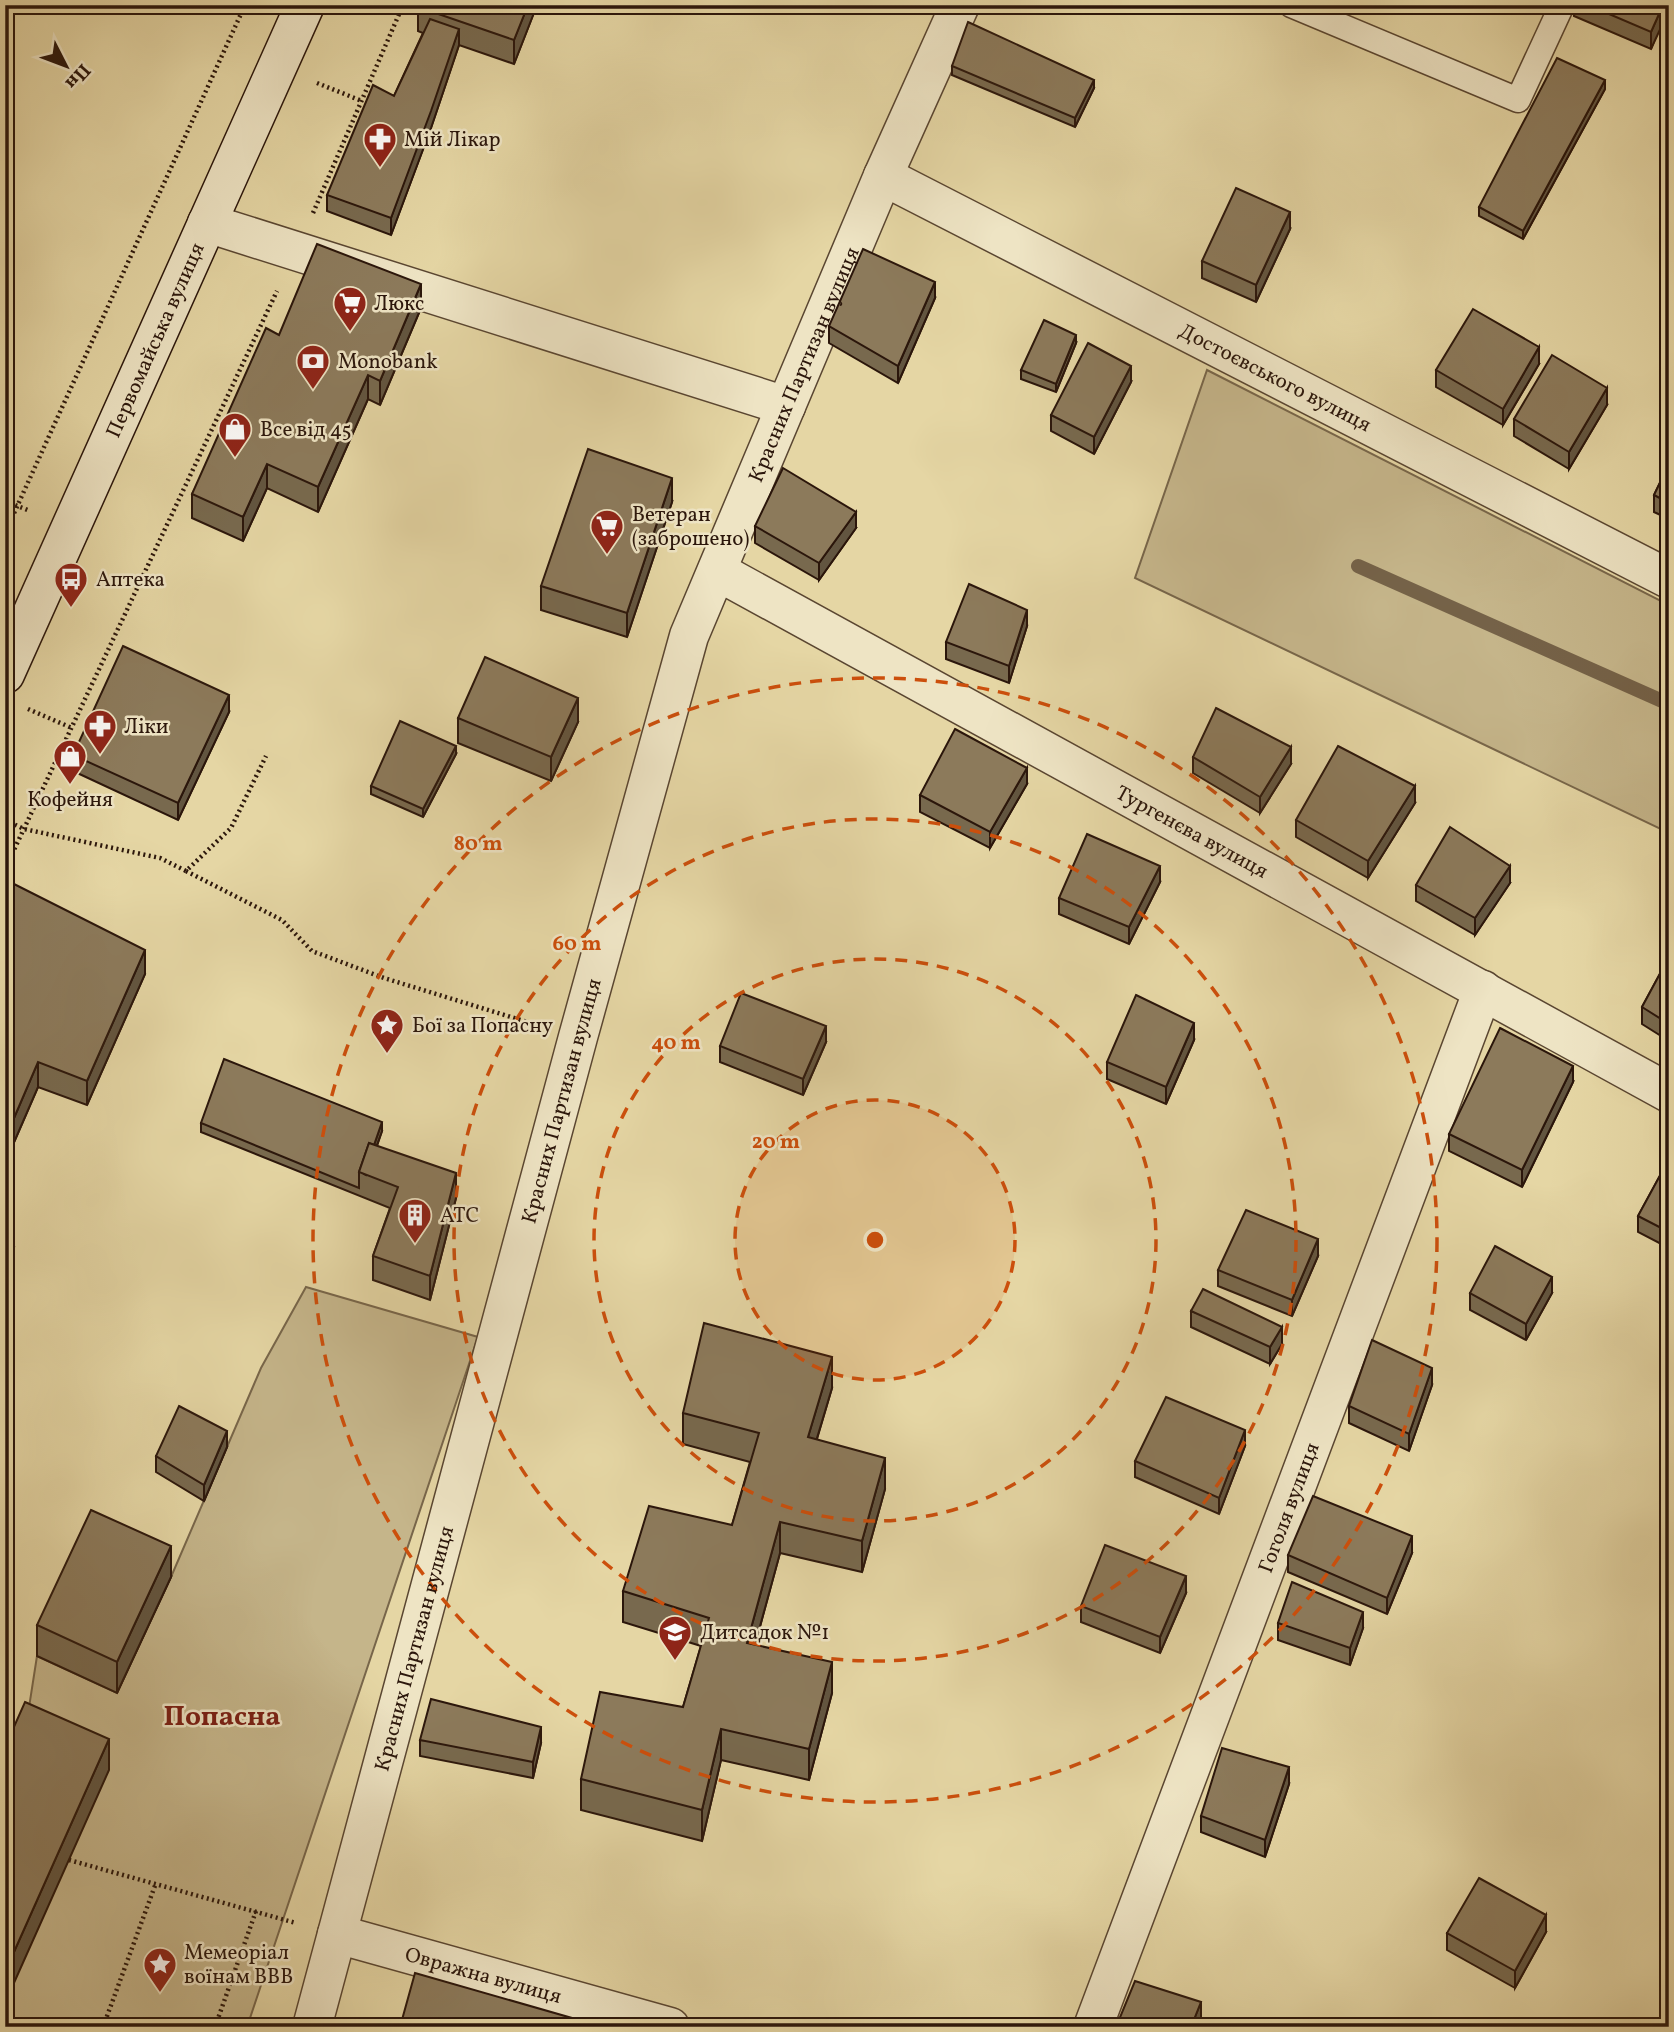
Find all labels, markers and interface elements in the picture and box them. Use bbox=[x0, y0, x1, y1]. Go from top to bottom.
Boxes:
north arrow bbox=[32, 32, 102, 102]
text: Пн bbox=[58, 57, 96, 95]
pharmacy icon: Мій Лікар bbox=[361, 120, 399, 169]
place label: Мій Лікар bbox=[404, 126, 500, 155]
street label: Первомайська вулиця bbox=[100, 238, 213, 443]
street label: Красних Партизан вулиця bbox=[742, 243, 867, 487]
supermarket icon: Люкс bbox=[331, 284, 369, 333]
place label: Люкс bbox=[374, 290, 424, 319]
street label: Достоєвського вулиця bbox=[1173, 317, 1376, 440]
bank icon: Monobank bbox=[294, 342, 332, 391]
place label: Monobank bbox=[338, 348, 438, 377]
shop icon: Все від 45 bbox=[216, 410, 254, 459]
place label: Все від 45 bbox=[260, 416, 352, 445]
place label: Ветеран (заброшено) bbox=[632, 501, 749, 554]
supermarket icon: Ветеран (заброшено) bbox=[588, 507, 626, 556]
bus stop icon: Аптека bbox=[52, 560, 90, 609]
place label: Аптека bbox=[96, 566, 165, 595]
pharmacy icon: Ліки bbox=[81, 707, 119, 756]
place label: Ліки bbox=[124, 713, 169, 742]
shop icon: Кофейня bbox=[51, 737, 89, 786]
street label: Тургенєва вулиця bbox=[1110, 779, 1273, 887]
place label: Кофейня bbox=[27, 786, 113, 815]
text: 80 m bbox=[454, 830, 502, 859]
text: 60 m bbox=[553, 930, 601, 959]
street label: Красних Партизан вулиця bbox=[515, 975, 610, 1227]
place icon: Бої за Попасну bbox=[368, 1006, 406, 1055]
place label: Бої за Попасну bbox=[412, 1012, 554, 1041]
text: 40 m bbox=[651, 1029, 701, 1058]
text: 20 m bbox=[752, 1128, 800, 1157]
building icon: АТС bbox=[396, 1196, 434, 1245]
place label: АТС bbox=[440, 1202, 479, 1231]
centre of rings bbox=[863, 1228, 887, 1252]
street label: Гоголя вулиця bbox=[1252, 1439, 1327, 1577]
street label: Красних Партизан вулиця bbox=[368, 1523, 462, 1775]
school or university icon: Дитсадок №1 bbox=[656, 1613, 694, 1662]
place label: Дитсадок №1 bbox=[700, 1619, 829, 1648]
district label: Попасна bbox=[163, 1698, 281, 1737]
place label: Мемеоріал воїнам ВВВ bbox=[184, 1939, 293, 1992]
street label: Овражна вулиця bbox=[401, 1941, 565, 2012]
place icon: Мемеоріал воїнам ВВВ bbox=[141, 1945, 179, 1994]

